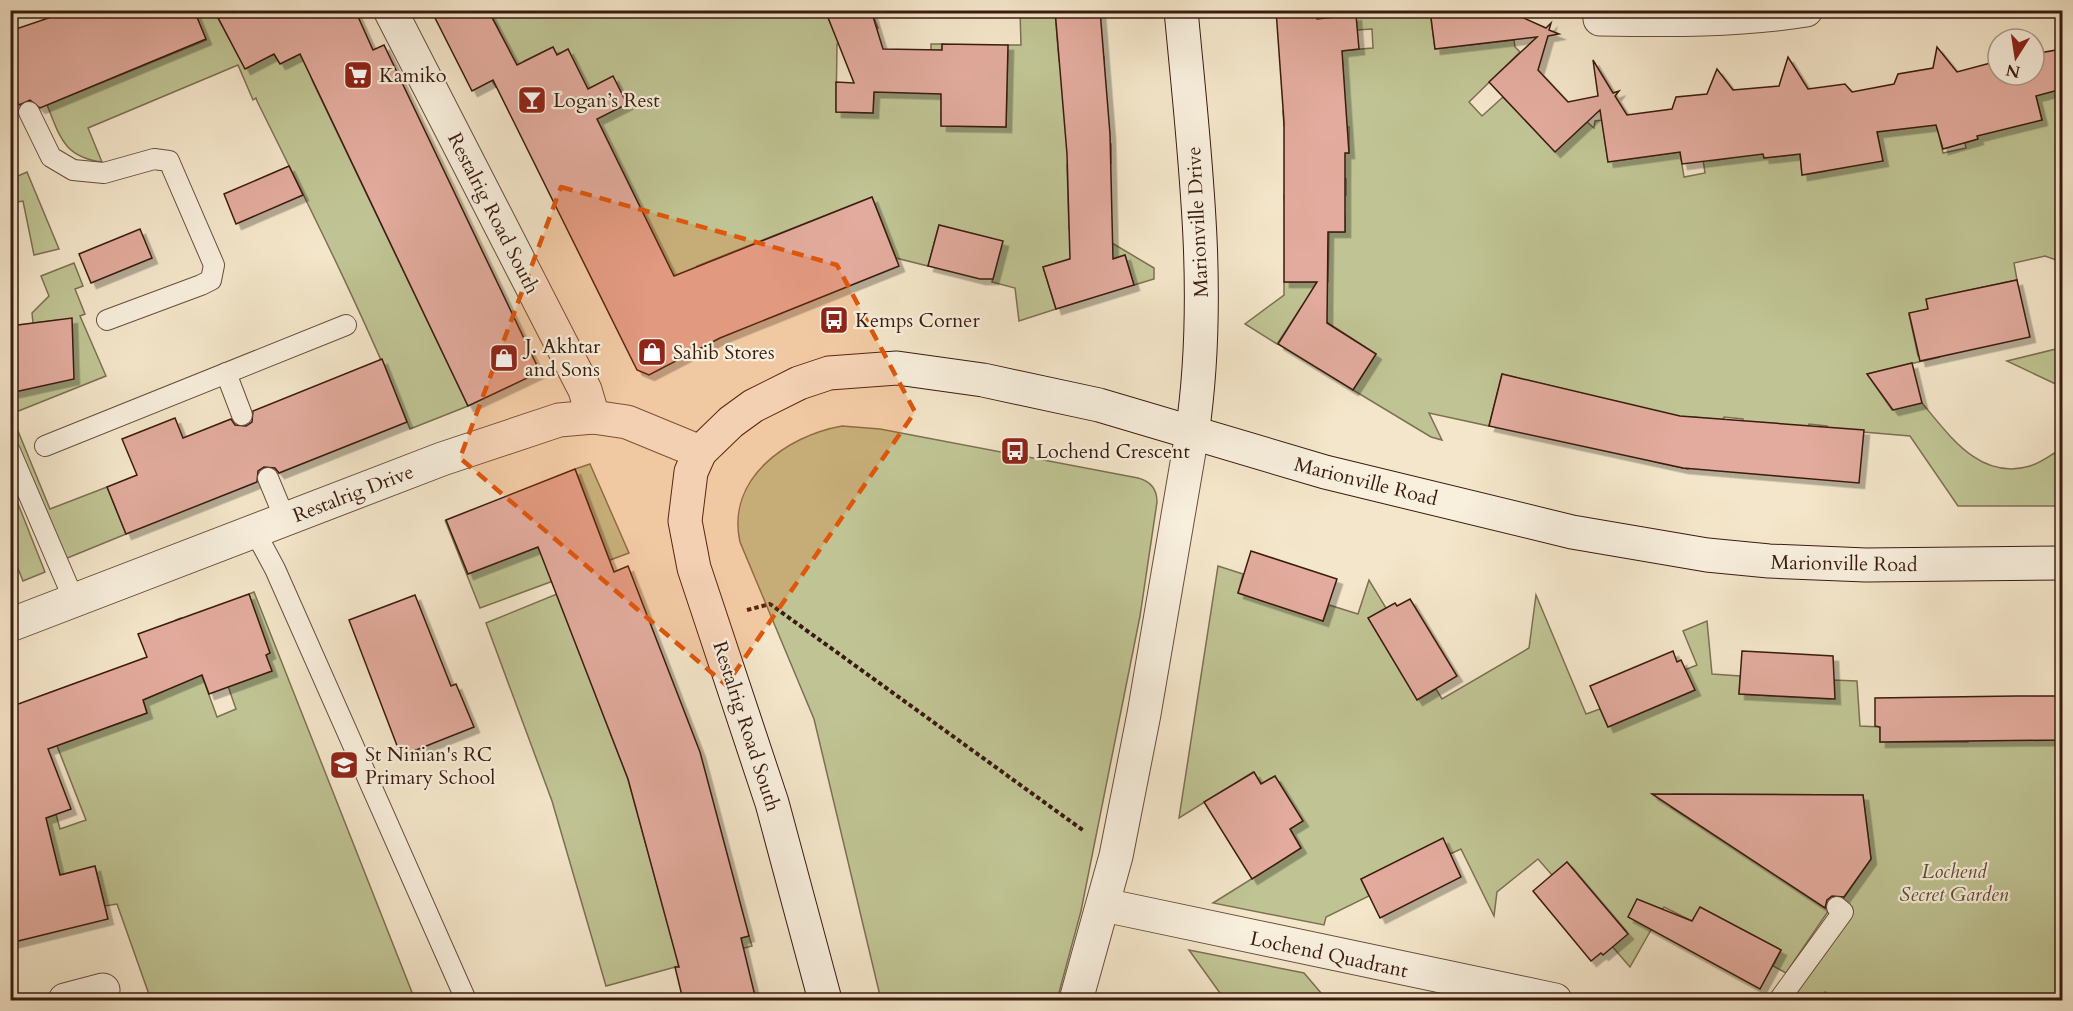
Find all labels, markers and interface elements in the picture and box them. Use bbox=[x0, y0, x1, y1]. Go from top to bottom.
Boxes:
north arrow bbox=[1986, 27, 2046, 87]
text: N bbox=[2004, 58, 2022, 83]
supermarket icon: Kamiko bbox=[342, 59, 374, 91]
place label: Kamiko bbox=[379, 62, 447, 89]
bar icon: Logan’s Rest bbox=[516, 84, 548, 116]
place label: Logan’s Rest bbox=[553, 87, 660, 114]
street label: Restalrig Road South bbox=[441, 128, 546, 299]
street label: Marionville Drive bbox=[1180, 146, 1215, 298]
bus stop icon: Kemps Corner bbox=[818, 304, 850, 336]
place label: Kemps Corner bbox=[855, 307, 980, 334]
place label: J. Akhtar and Sons bbox=[522, 333, 601, 383]
shop icon: Sahib Stores bbox=[636, 336, 668, 368]
place label: Sahib Stores bbox=[673, 339, 775, 366]
shop icon: J. Akhtar and Sons bbox=[488, 342, 520, 374]
bus stop icon: Lochend Crescent bbox=[999, 435, 1031, 467]
place label: Lochend Crescent bbox=[1036, 438, 1190, 465]
street label: Marionville Road bbox=[1291, 451, 1441, 512]
street label: Restalrig Drive bbox=[289, 458, 418, 529]
street label: Marionville Road bbox=[1770, 549, 1918, 578]
street label: Restalrig Road South bbox=[706, 638, 787, 815]
place label: St Ninian's RC Primary School bbox=[365, 741, 495, 791]
school or university icon: St Ninian's RC Primary School bbox=[328, 749, 360, 781]
park label: Lochend Secret Garden bbox=[1900, 858, 2009, 908]
street label: Lochend Quadrant bbox=[1248, 925, 1411, 985]

